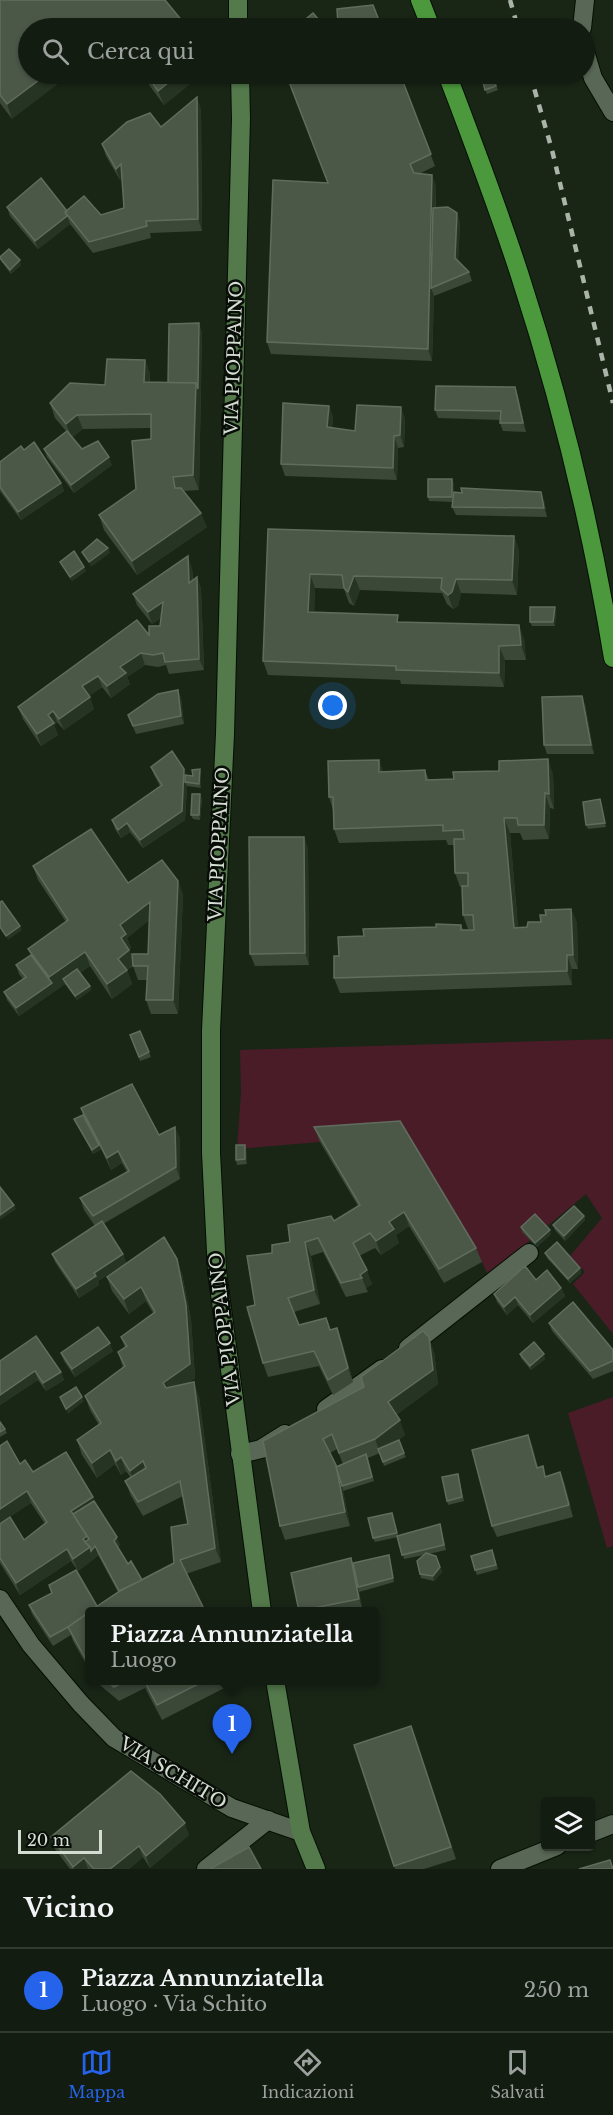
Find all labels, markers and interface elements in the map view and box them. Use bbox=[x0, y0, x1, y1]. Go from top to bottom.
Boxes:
search box bbox=[18, 18, 595, 84]
icon: search bbox=[39, 35, 72, 68]
text: Cerca qui bbox=[87, 38, 194, 65]
street label: VIA PIOPPAINO bbox=[220, 280, 248, 437]
your location bbox=[318, 691, 347, 720]
street label: VIA PIOPPAINO bbox=[204, 766, 234, 923]
street label: VIA PIOPPAINO bbox=[205, 1251, 245, 1408]
popup bbox=[85, 1607, 379, 1685]
text: Piazza Annunziatella bbox=[111, 1621, 353, 1648]
text: Luogo bbox=[111, 1648, 177, 1672]
pin: 1 bbox=[212, 1704, 252, 1754]
street label: VIA SCHITO bbox=[114, 1732, 231, 1814]
map controls bbox=[541, 1797, 595, 1851]
button: layers bbox=[541, 1797, 595, 1851]
scale bar bbox=[18, 1827, 102, 1854]
text: 20 m bbox=[27, 1830, 70, 1850]
text: Vicino bbox=[24, 1892, 114, 1924]
text: Piazza Annunziatella bbox=[81, 1965, 324, 1992]
text: 1 bbox=[39, 1978, 48, 2002]
text: 250 m bbox=[524, 1978, 589, 2002]
text: Luogo · Via Schito bbox=[81, 1992, 267, 2016]
tab: Mappa bbox=[68, 2046, 125, 2102]
tab: Indicazioni bbox=[261, 2046, 354, 2102]
tab: Salvati bbox=[491, 2046, 545, 2102]

